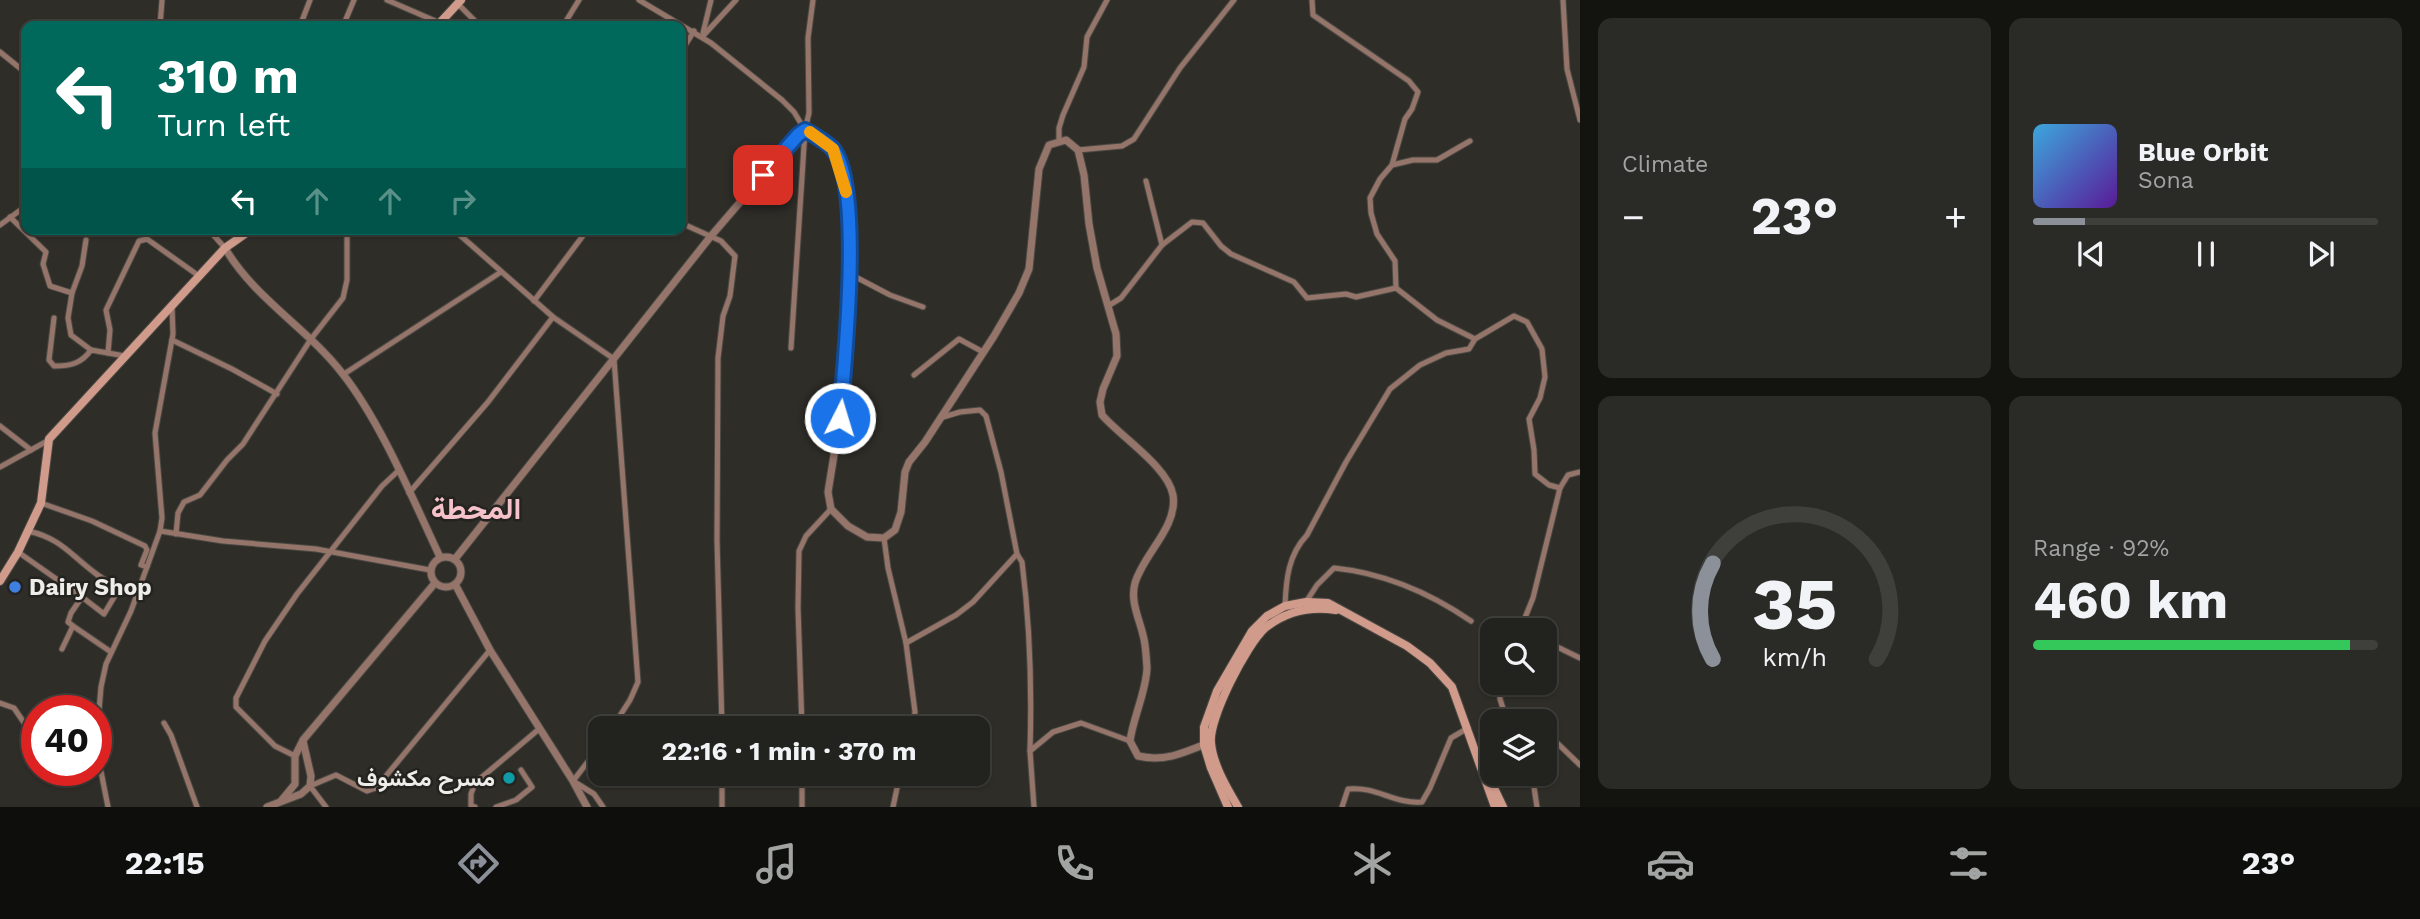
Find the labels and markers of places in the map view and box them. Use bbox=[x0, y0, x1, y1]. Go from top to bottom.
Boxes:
pin bbox=[733, 145, 793, 205]
place label: Dairy Shop bbox=[29, 574, 152, 601]
marker: Dairy Shop bbox=[7, 579, 23, 595]
place label: مسرح مكشوف bbox=[357, 765, 495, 794]
marker: مسرح مكشوف bbox=[501, 770, 517, 786]

